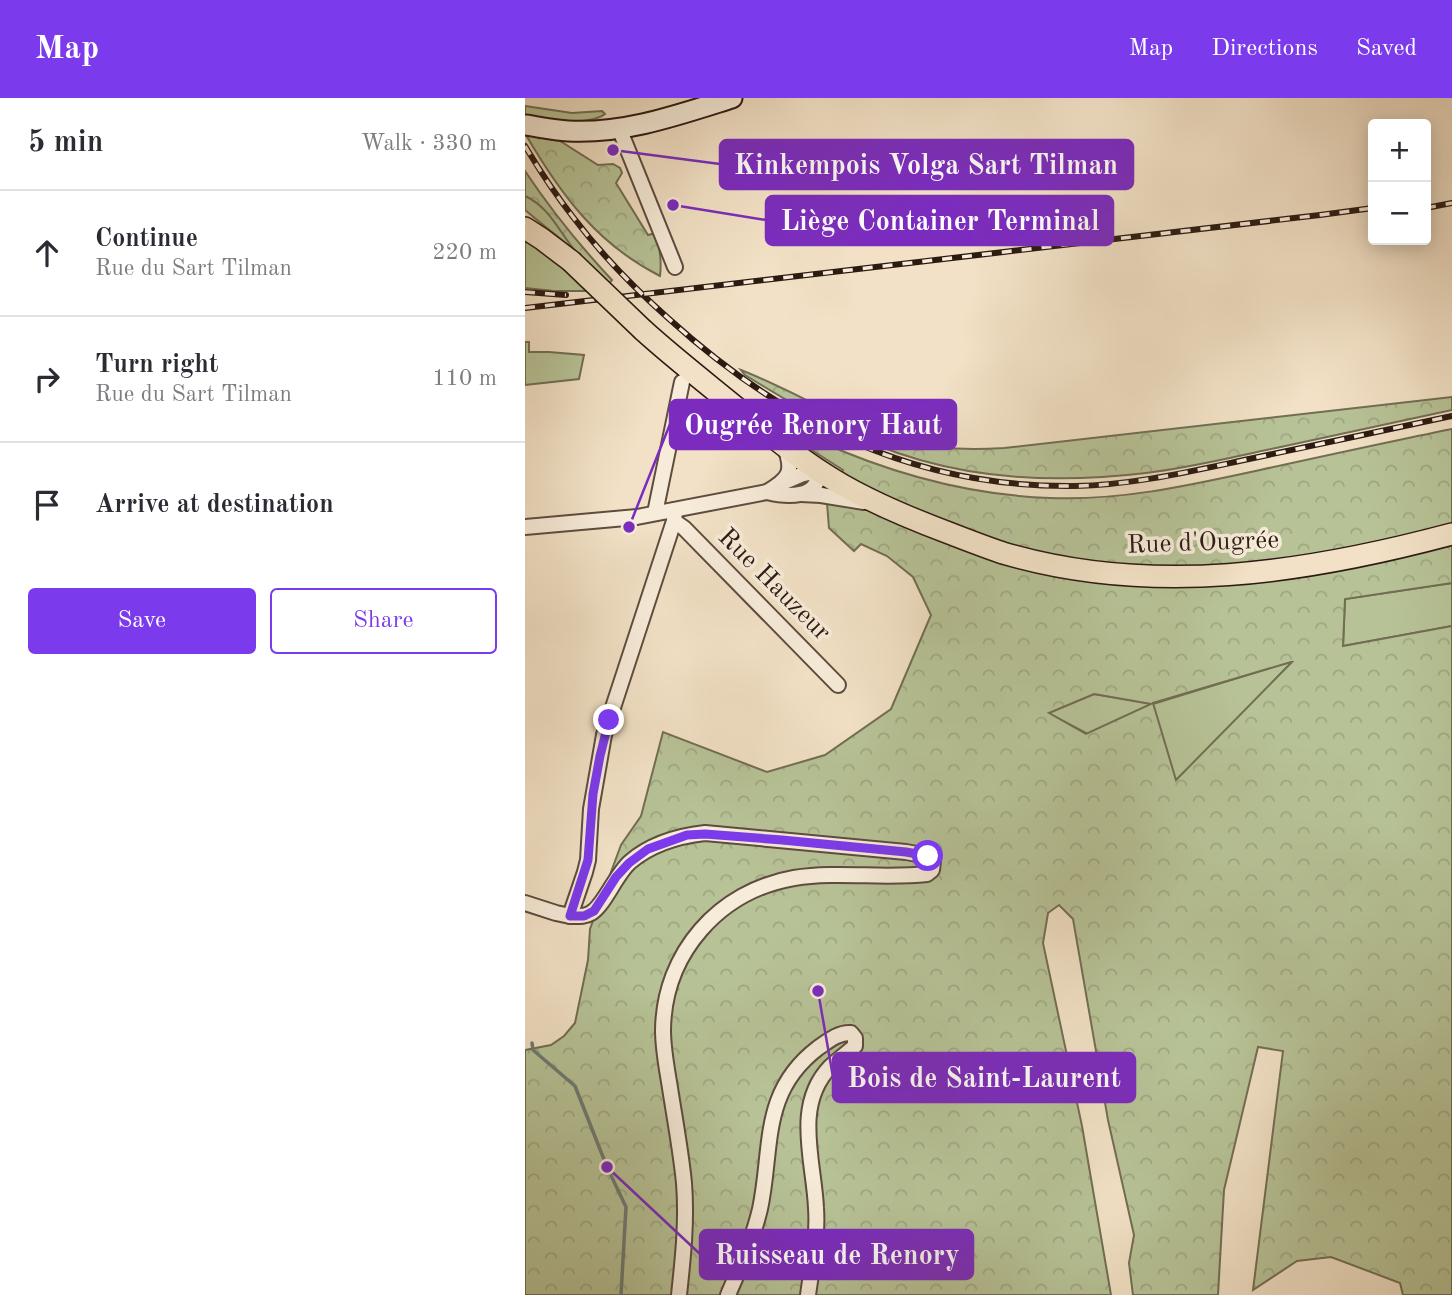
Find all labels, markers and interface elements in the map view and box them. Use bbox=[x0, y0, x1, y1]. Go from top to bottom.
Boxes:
text: Map bbox=[35, 33, 99, 66]
text: Map bbox=[1129, 37, 1173, 61]
text: Directions bbox=[1211, 37, 1318, 61]
text: Saved bbox=[1356, 37, 1417, 61]
map controls bbox=[1368, 119, 1431, 245]
button: + bbox=[1368, 119, 1431, 182]
text: 5 min bbox=[28, 128, 103, 158]
text: Walk · 330 m bbox=[361, 132, 497, 155]
callout: Kinkempois Volga Sart Tilman bbox=[720, 140, 1133, 189]
text: Kinkempois Volga Sart Tilman bbox=[734, 153, 1118, 181]
button: − bbox=[1368, 182, 1431, 245]
callout: Liège Container Terminal bbox=[766, 196, 1113, 245]
text: Liège Container Terminal bbox=[780, 209, 1100, 237]
text: Continue bbox=[95, 226, 198, 252]
icon: ahead bbox=[28, 234, 66, 272]
text: 220 m bbox=[432, 241, 497, 264]
text: Rue du Sart Tilman bbox=[95, 257, 292, 280]
text: Turn right bbox=[95, 352, 218, 378]
icon: right bbox=[28, 360, 66, 398]
text: 110 m bbox=[432, 367, 497, 390]
text: Rue du Sart Tilman bbox=[95, 383, 292, 406]
callout: Ougrée Renory Haut bbox=[670, 400, 956, 449]
text: Ougrée Renory Haut bbox=[684, 413, 942, 441]
icon: arrive bbox=[28, 486, 66, 524]
text: Arrive at destination bbox=[95, 492, 334, 518]
street label: Rue Hauzeur bbox=[713, 524, 835, 646]
street label: Rue d'Ougrée bbox=[1126, 527, 1280, 559]
button: Save bbox=[28, 588, 256, 654]
button: Share bbox=[270, 588, 497, 654]
route end bbox=[593, 704, 624, 735]
route start bbox=[912, 840, 943, 871]
callout: Bois de Saint-Laurent bbox=[833, 1053, 1135, 1102]
text: Bois de Saint-Laurent bbox=[847, 1066, 1121, 1094]
callout: Ruisseau de Renory bbox=[700, 1230, 973, 1279]
text: Ruisseau de Renory bbox=[714, 1243, 960, 1271]

